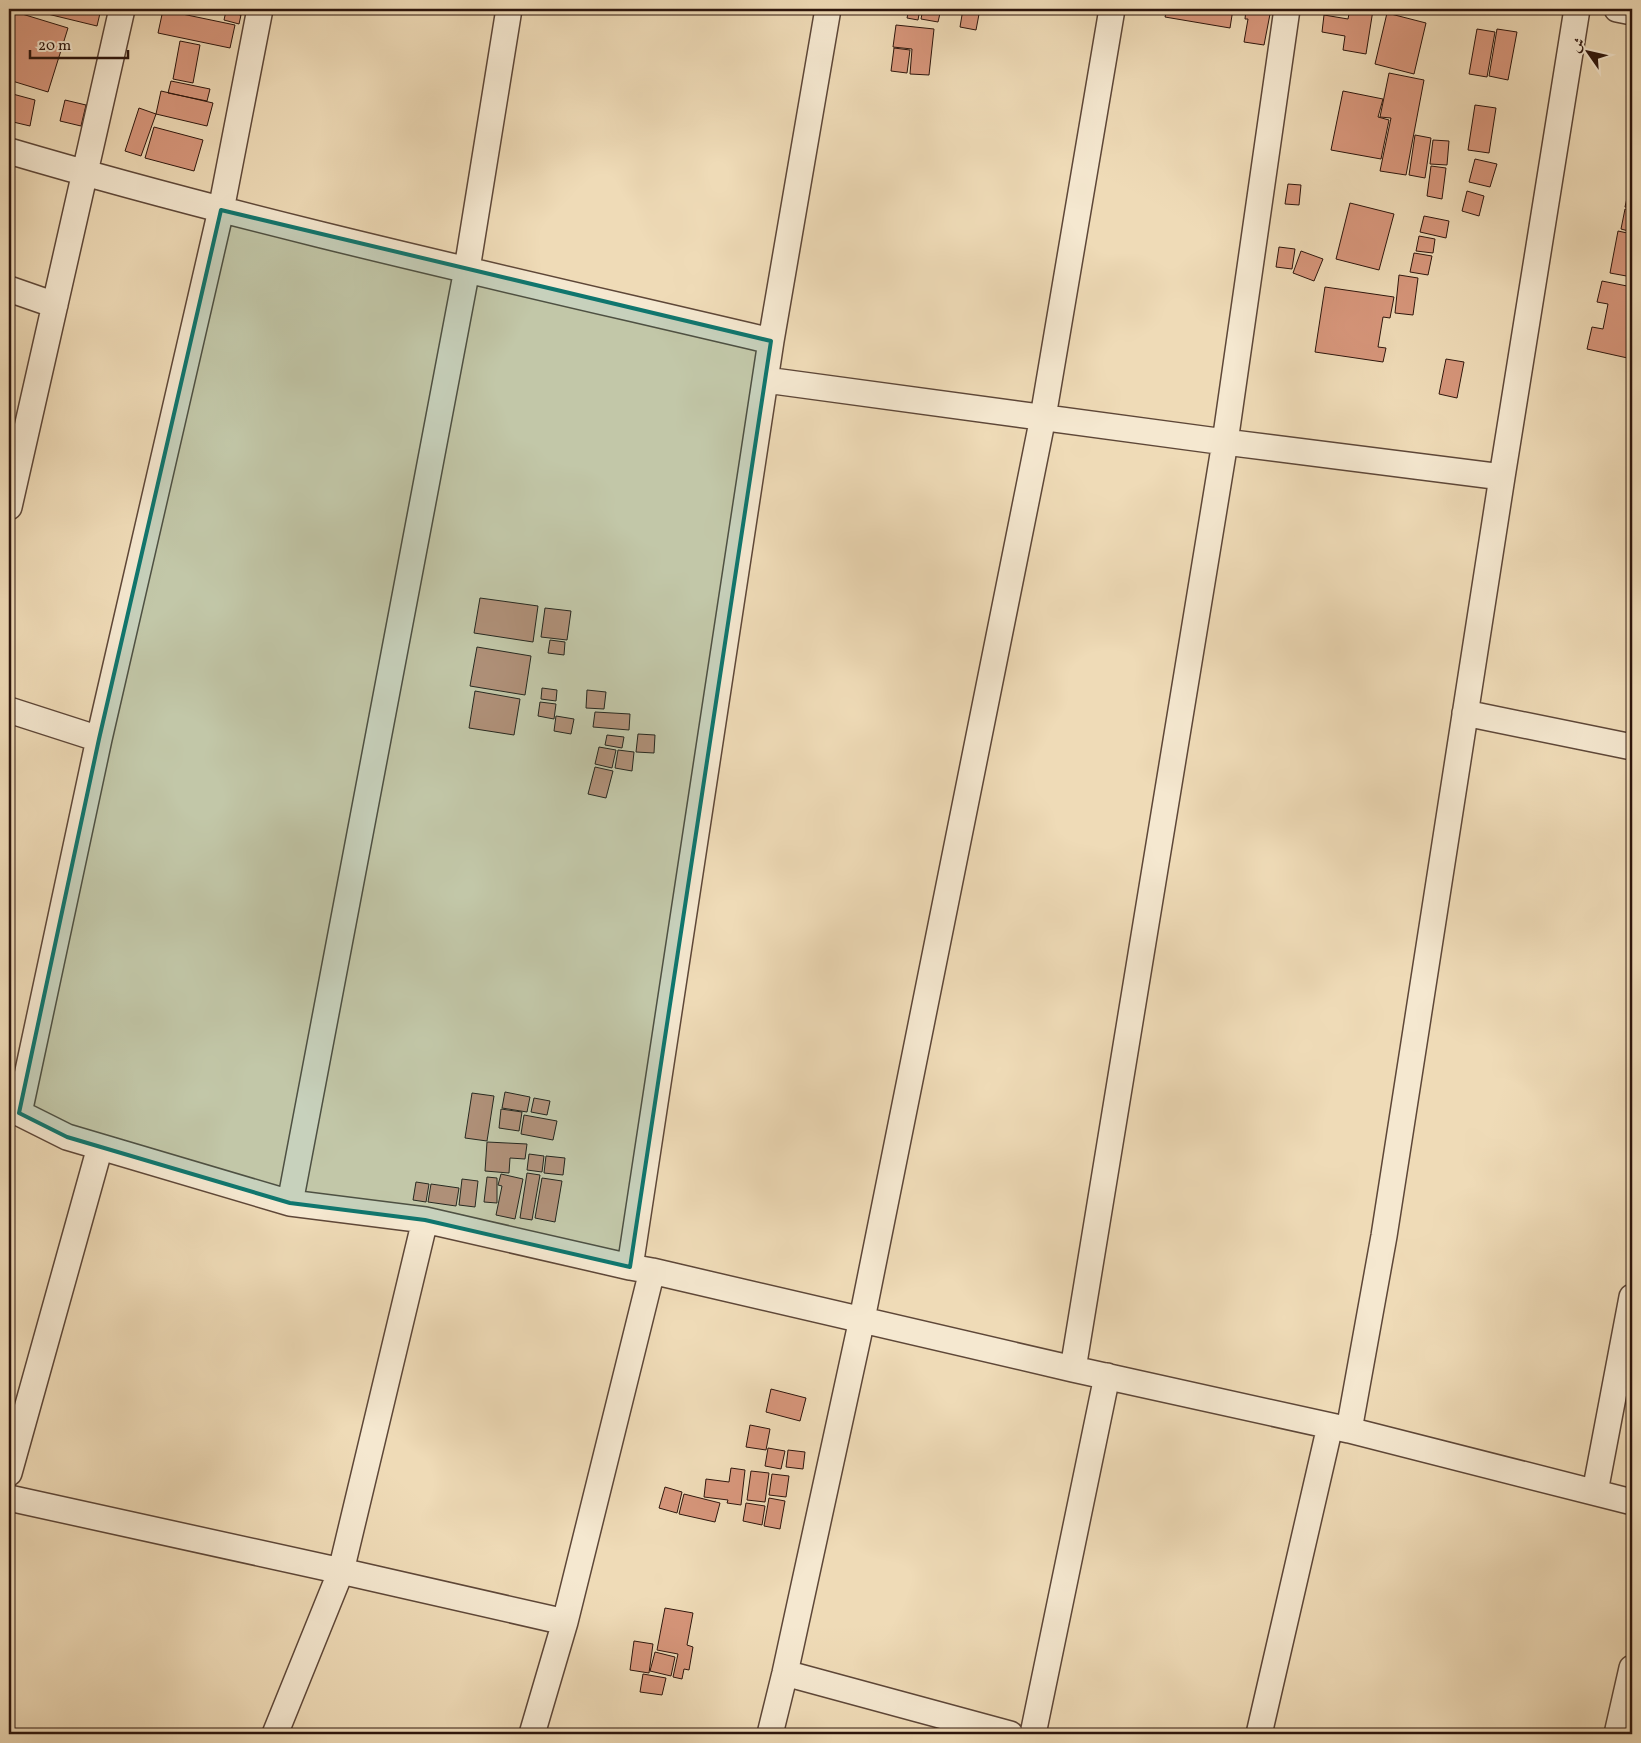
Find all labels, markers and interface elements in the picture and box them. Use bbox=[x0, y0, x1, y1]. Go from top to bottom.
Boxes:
scale bar bbox=[30, 28, 128, 60]
north arrow bbox=[1564, 28, 1614, 78]
text: ش bbox=[1567, 34, 1590, 57]
text: 20 m bbox=[38, 36, 71, 57]

